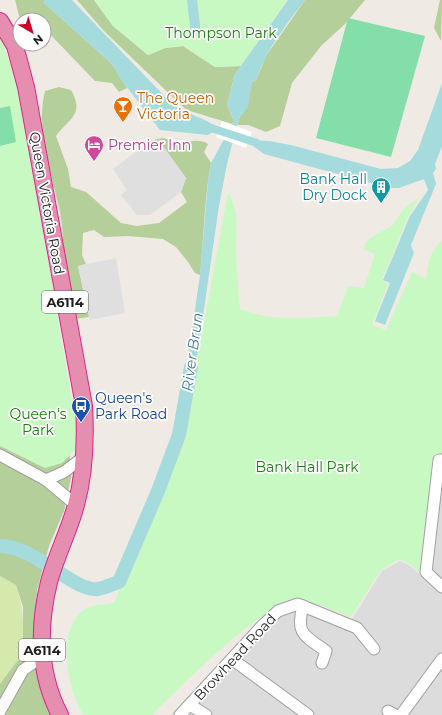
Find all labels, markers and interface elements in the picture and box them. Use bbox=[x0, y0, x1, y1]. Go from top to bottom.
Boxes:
north arrow bbox=[12, 12, 52, 52]
park label: Thompson Park bbox=[165, 24, 277, 42]
text: N bbox=[30, 32, 46, 48]
place label: The Queen Victoria bbox=[137, 89, 214, 123]
bar icon: The Queen Victoria bbox=[112, 95, 134, 123]
street label: Queen Victoria Road bbox=[26, 130, 68, 276]
hotel icon: Premier Inn bbox=[83, 134, 105, 162]
place label: Premier Inn bbox=[108, 136, 191, 154]
place label: Bank Hall Dry Dock bbox=[300, 170, 368, 204]
building icon: Bank Hall Dry Dock bbox=[370, 176, 392, 204]
road number: A6114 bbox=[42, 291, 88, 313]
water label: River Brun bbox=[177, 311, 207, 393]
place label: Queen's Park Road bbox=[95, 389, 167, 423]
bus stop icon: Queen's Park Road bbox=[70, 395, 92, 423]
park label: Queen's Park bbox=[9, 405, 67, 439]
park label: Bank Hall Park bbox=[255, 458, 359, 476]
street label: Browhead Road bbox=[190, 610, 280, 704]
road number: A6114 bbox=[19, 639, 65, 661]

